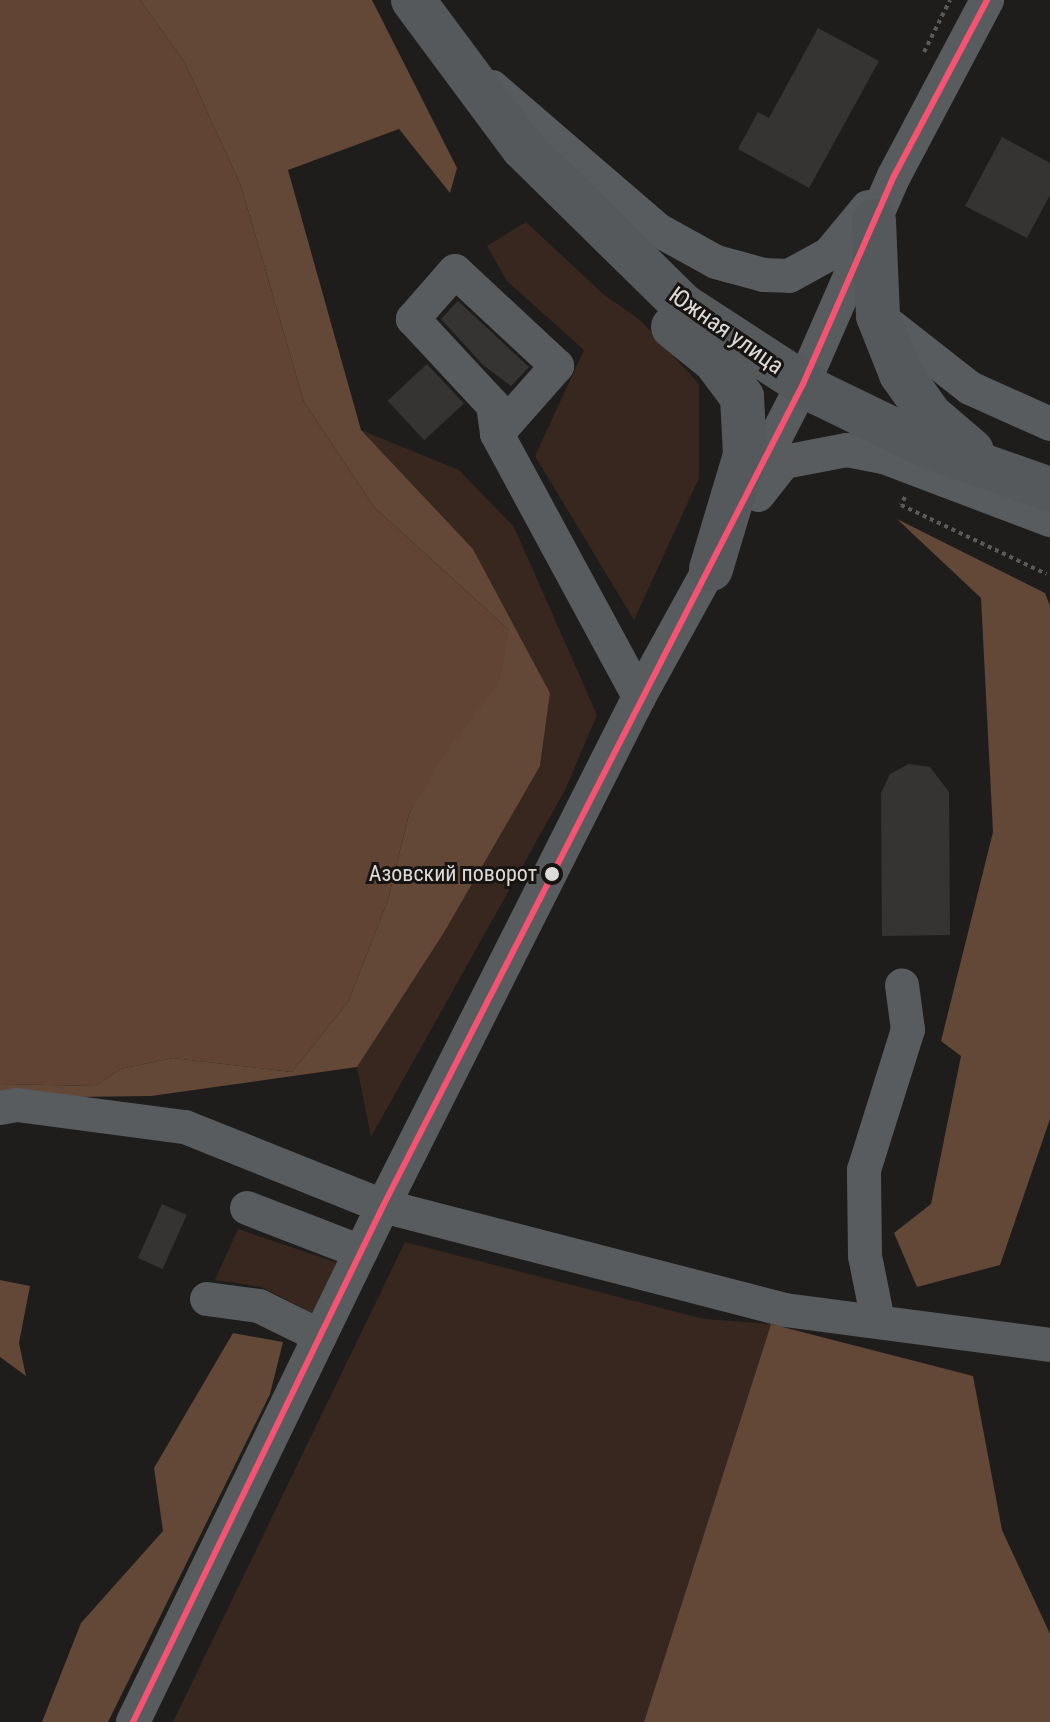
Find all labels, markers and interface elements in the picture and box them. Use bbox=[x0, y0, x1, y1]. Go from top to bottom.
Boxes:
street label: Южная улица bbox=[663, 281, 789, 381]
place label: Азовский поворот bbox=[369, 861, 537, 887]
marker: Азовский поворот bbox=[544, 866, 560, 882]

